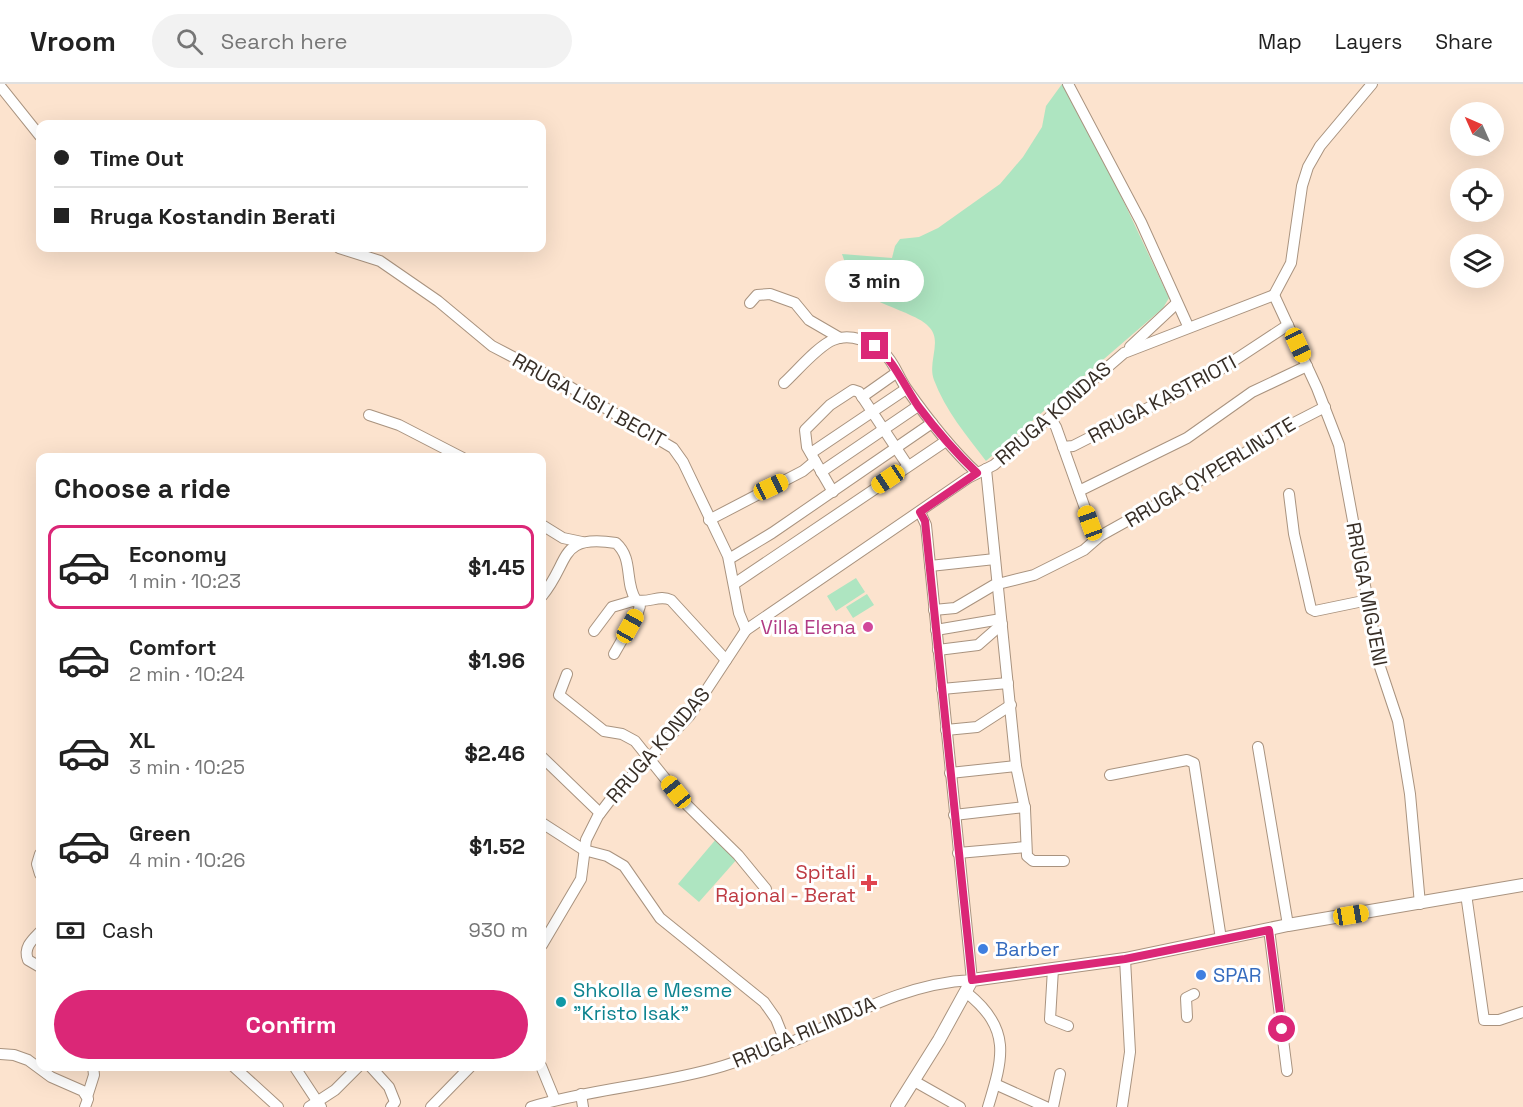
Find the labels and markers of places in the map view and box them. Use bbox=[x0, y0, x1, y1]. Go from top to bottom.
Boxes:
place label: Villa Elena bbox=[761, 614, 856, 640]
marker: Villa Elena bbox=[861, 620, 875, 634]
place label: Spitali Rajonal - Berat bbox=[715, 859, 856, 908]
marker: Spitali Rajonal - Berat bbox=[860, 874, 878, 892]
place label: Barber bbox=[995, 936, 1060, 962]
marker: Barber bbox=[976, 942, 990, 956]
place label: SPAR bbox=[1213, 962, 1261, 988]
marker: SPAR bbox=[1194, 968, 1208, 982]
place label: Shkolla e Mesme "Kristo Isak" bbox=[573, 977, 732, 1026]
marker: Shkolla e Mesme "Kristo Isak" bbox=[554, 995, 568, 1009]

